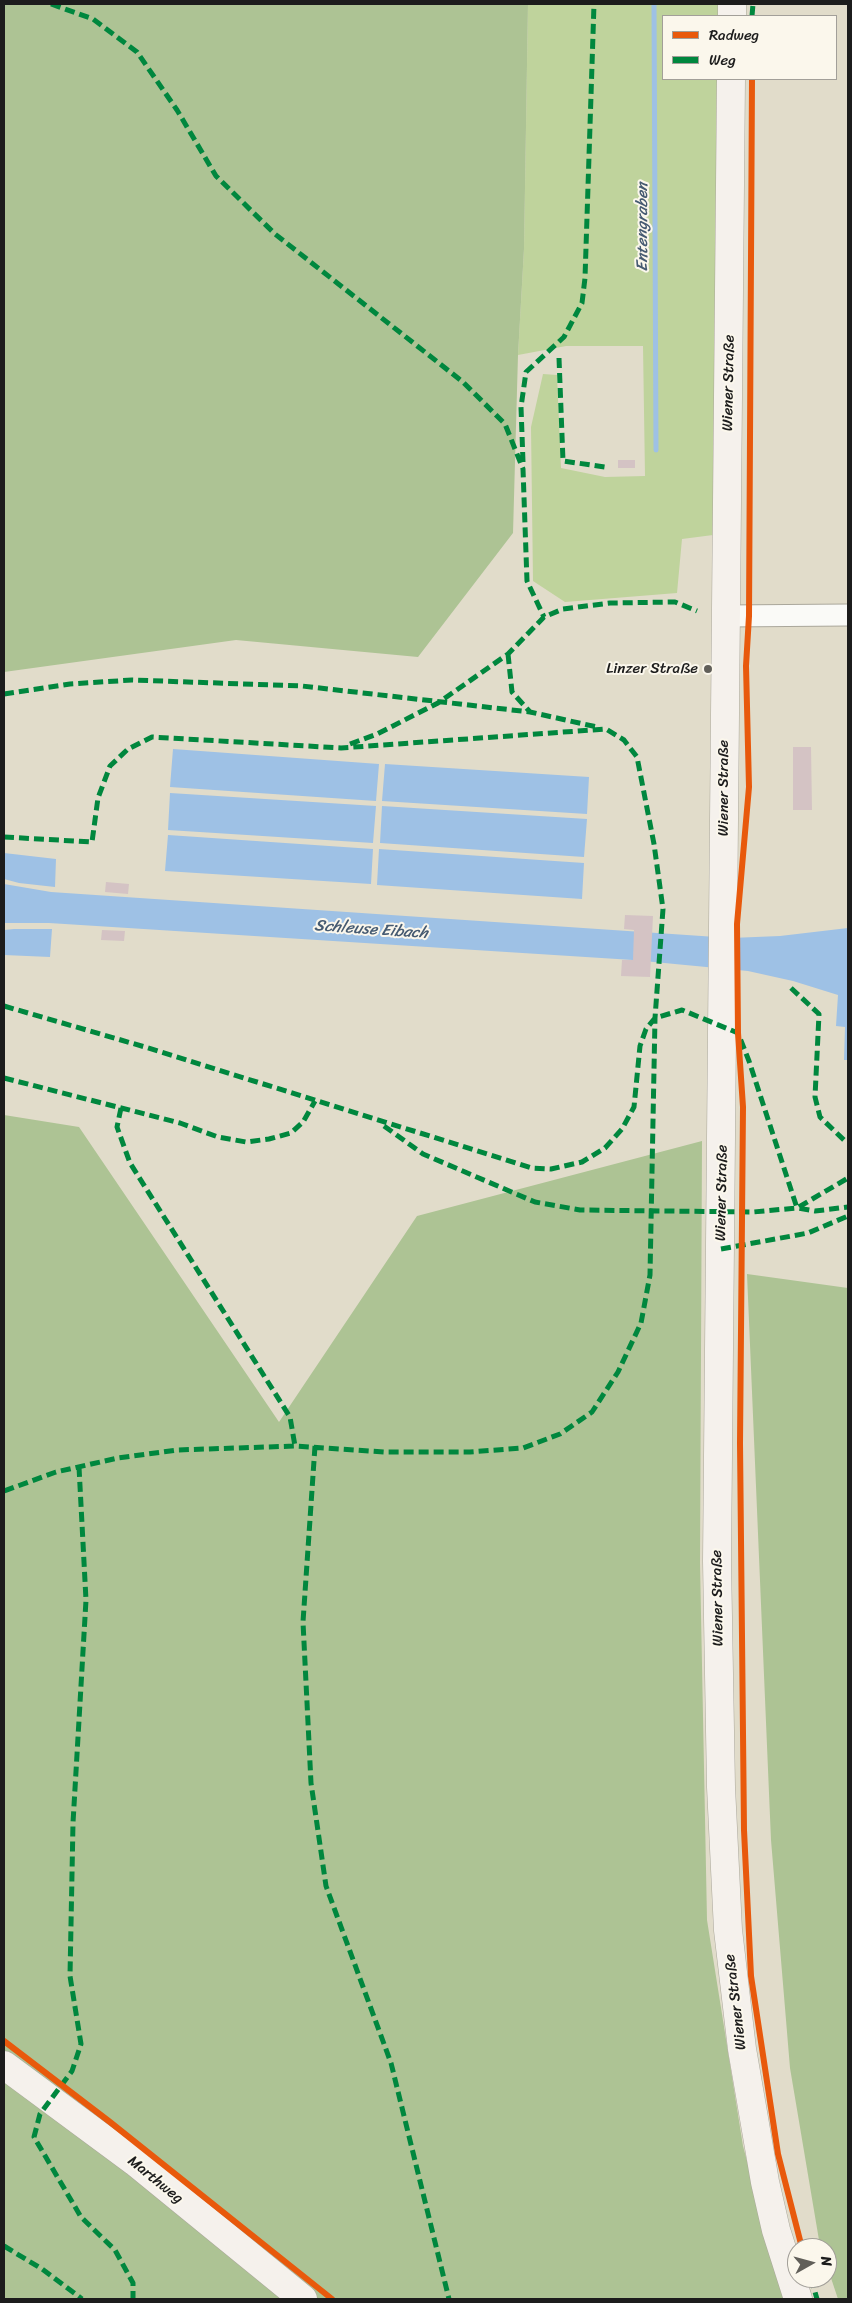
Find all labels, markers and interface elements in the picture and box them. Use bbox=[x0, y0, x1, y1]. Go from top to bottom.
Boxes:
legend bbox=[662, 15, 837, 80]
text: Radweg bbox=[709, 22, 759, 48]
text: Weg bbox=[709, 47, 736, 73]
water label: Entengraben bbox=[633, 183, 653, 271]
street label: Wiener Straße bbox=[719, 335, 739, 431]
place label: Linzer Straße bbox=[606, 660, 698, 678]
marker: Linzer Straße bbox=[702, 663, 714, 675]
street label: Wiener Straße bbox=[715, 740, 733, 836]
water label: Schleuse Eibach bbox=[314, 916, 428, 944]
street label: Wiener Straße bbox=[712, 1145, 732, 1241]
street label: Wiener Straße bbox=[708, 1550, 728, 1646]
street label: Wiener Straße bbox=[721, 1953, 751, 2051]
street label: Marthweg bbox=[124, 2152, 186, 2208]
north arrow bbox=[787, 2238, 837, 2288]
text: N bbox=[813, 2255, 839, 2268]

